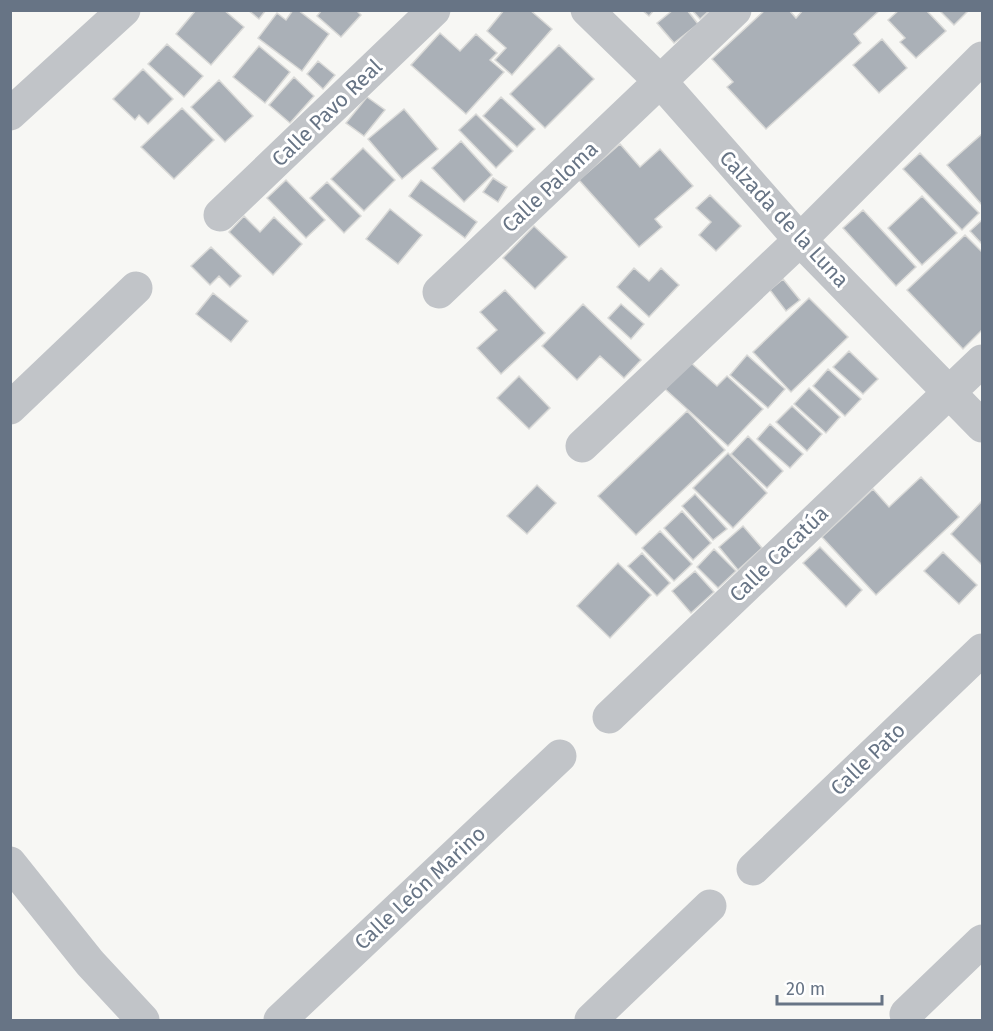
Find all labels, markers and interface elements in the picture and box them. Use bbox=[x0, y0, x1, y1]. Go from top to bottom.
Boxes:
street label: Calle Pavo Real bbox=[266, 54, 388, 172]
street label: Calle Paloma bbox=[497, 136, 603, 238]
street label: Calzada de la Luna bbox=[714, 145, 854, 293]
street label: Calle Cacatúa bbox=[724, 500, 834, 608]
street label: Calle Pato bbox=[825, 717, 911, 801]
street label: Calle León Marino bbox=[349, 821, 491, 955]
scale bar bbox=[777, 968, 882, 1006]
text: 20 m bbox=[786, 978, 825, 1000]

